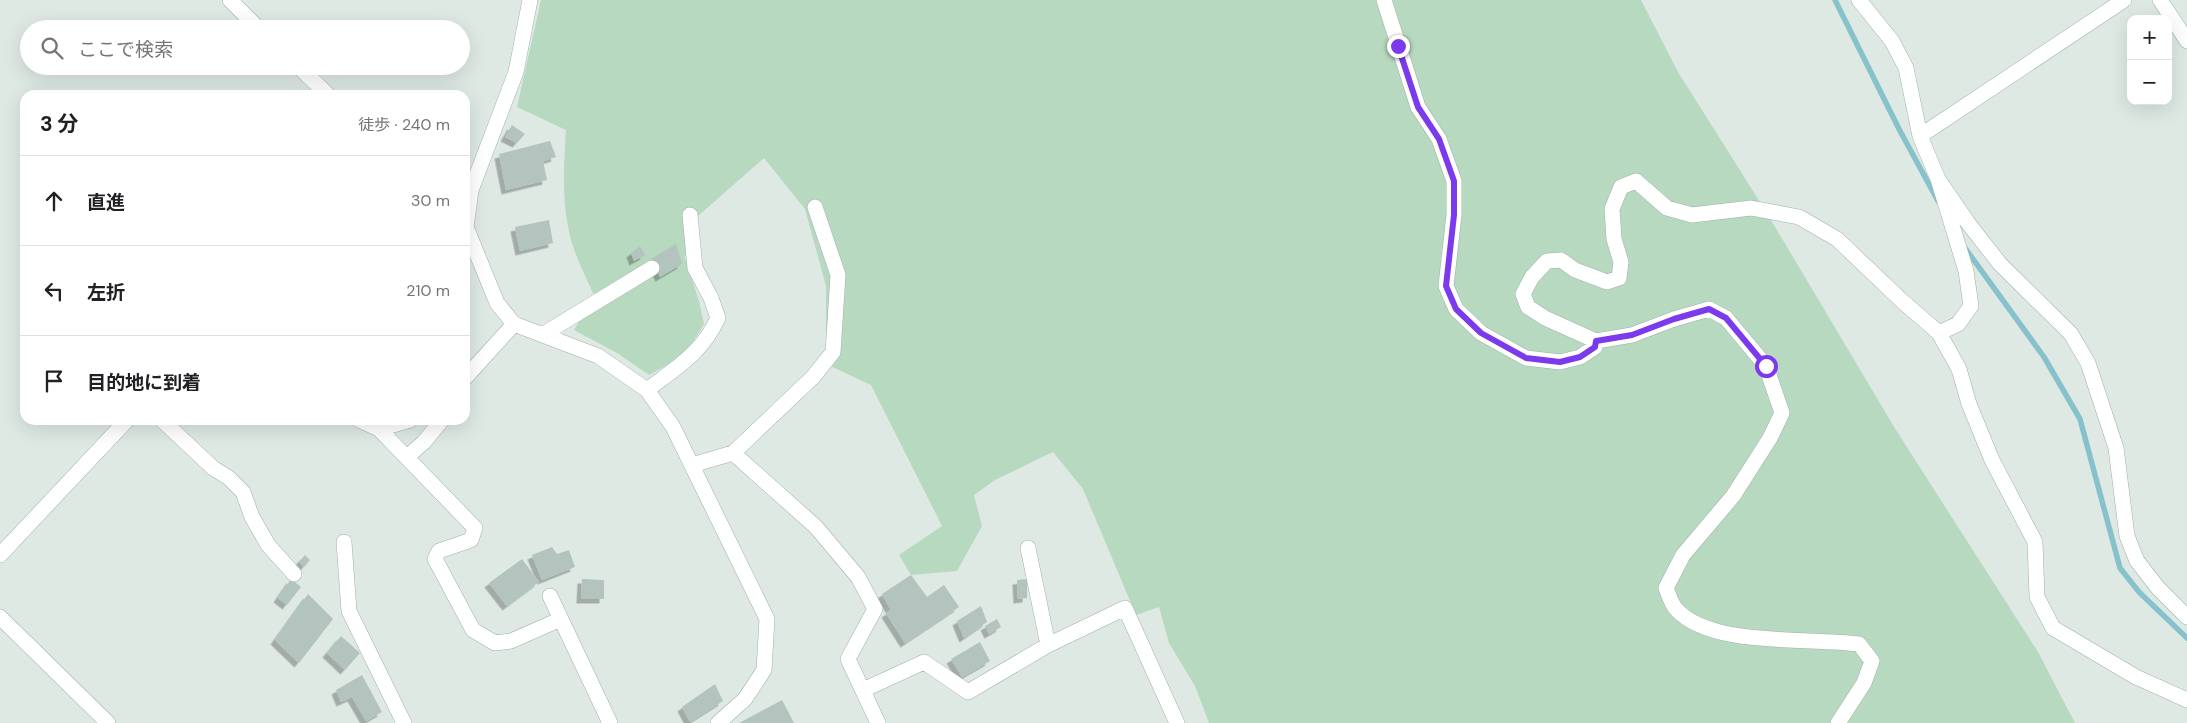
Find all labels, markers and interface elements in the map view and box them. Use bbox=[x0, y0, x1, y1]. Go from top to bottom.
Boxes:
map controls bbox=[2127, 15, 2172, 105]
button: + bbox=[2127, 15, 2172, 60]
search box bbox=[20, 20, 470, 75]
icon: search bbox=[38, 34, 66, 62]
route end bbox=[1387, 35, 1410, 58]
text: ここで検索 bbox=[78, 37, 173, 62]
button: − bbox=[2127, 60, 2172, 105]
text: 3 分 bbox=[40, 110, 79, 138]
text: 徒歩 · 240 m bbox=[358, 114, 450, 135]
icon: ahead bbox=[40, 187, 68, 215]
text: 直進 bbox=[87, 190, 125, 215]
text: 30 m bbox=[411, 190, 450, 211]
icon: left bbox=[40, 277, 68, 305]
text: 左折 bbox=[87, 280, 125, 305]
text: 210 m bbox=[406, 280, 450, 301]
route start bbox=[1755, 355, 1778, 378]
icon: arrive bbox=[40, 367, 68, 395]
text: 目的地に到着 bbox=[87, 370, 201, 395]

